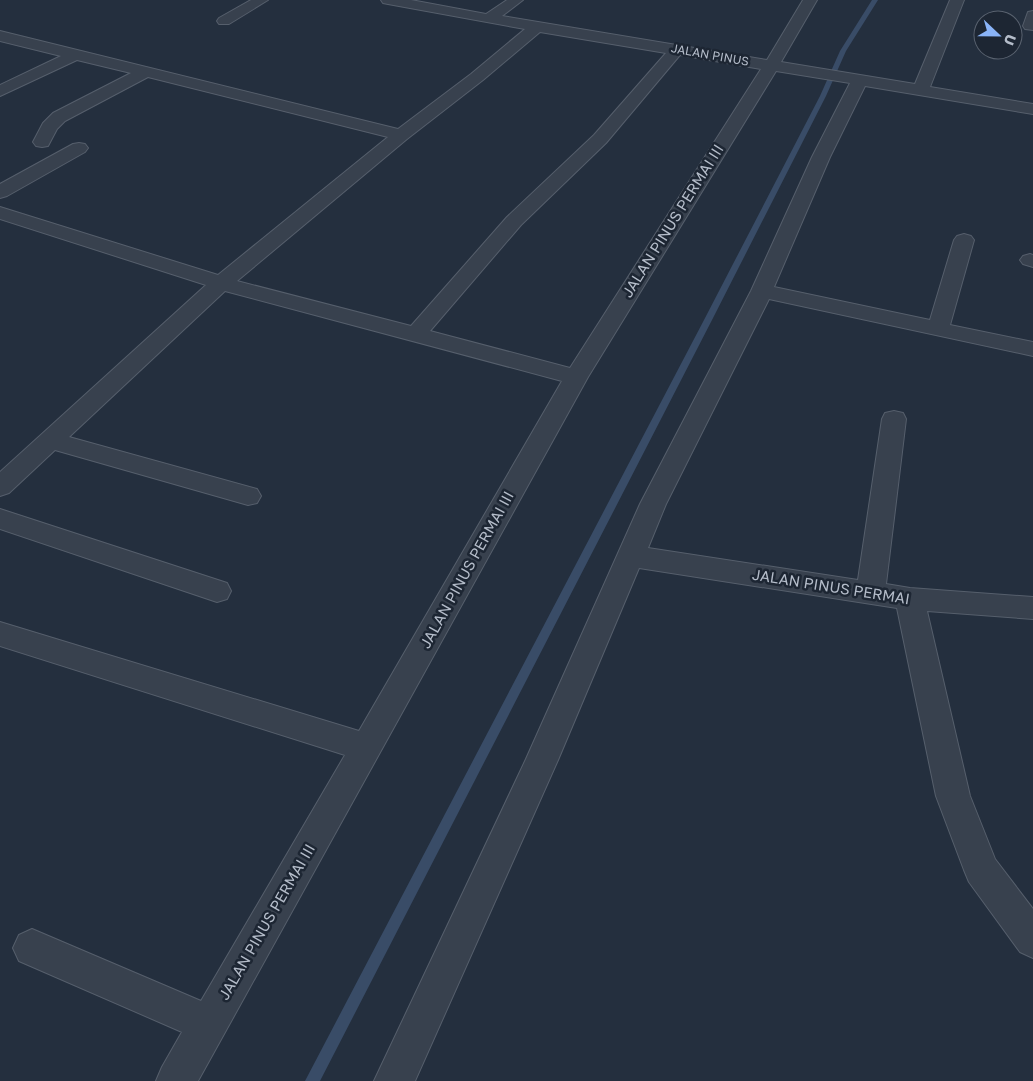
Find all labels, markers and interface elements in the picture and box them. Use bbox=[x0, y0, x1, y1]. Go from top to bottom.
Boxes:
north arrow bbox=[973, 10, 1023, 60]
text: U bbox=[1001, 32, 1020, 48]
street label: JALAN PINUS bbox=[670, 40, 751, 69]
street label: JALAN PINUS PERMAI III bbox=[618, 141, 727, 300]
street label: JALAN PINUS PERMAI III bbox=[415, 488, 517, 651]
street label: JALAN PINUS PERMAI bbox=[751, 565, 911, 607]
street label: JALAN PINUS PERMAI III bbox=[214, 840, 318, 1003]

